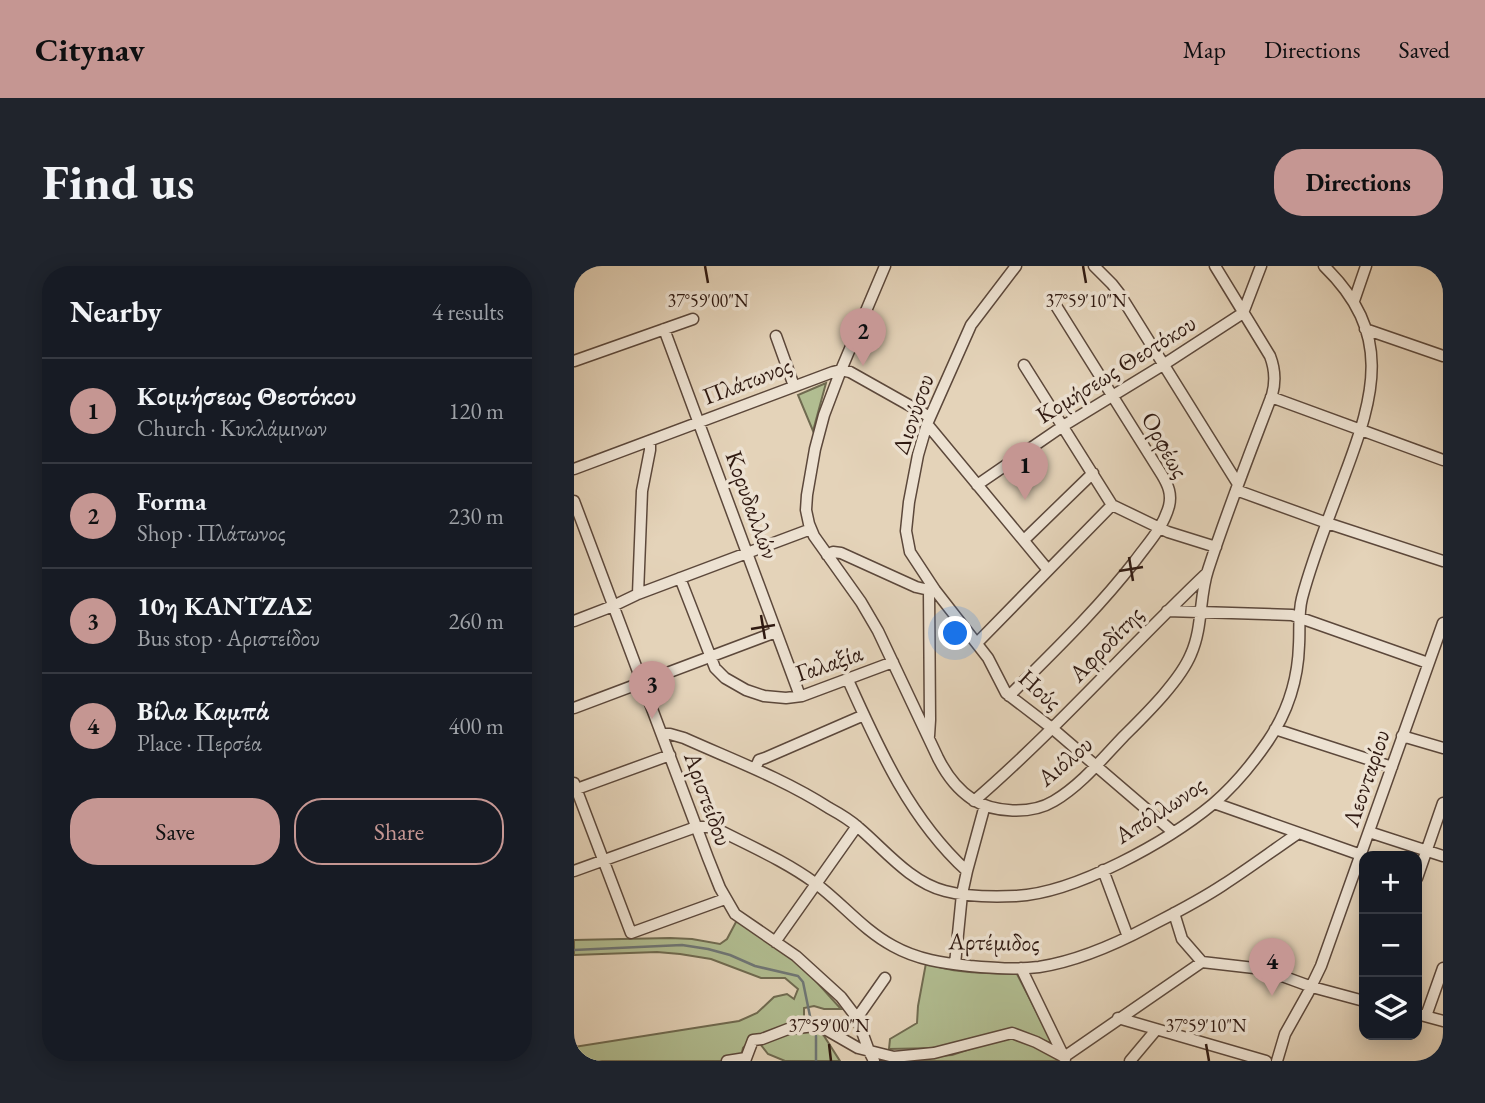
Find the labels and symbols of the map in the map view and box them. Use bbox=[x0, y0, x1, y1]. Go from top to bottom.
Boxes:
text: 37°59'00"N bbox=[668, 289, 749, 312]
text: 37°59'10"N bbox=[1046, 289, 1127, 312]
street label: Κομήσεως Θεοτόκου bbox=[1030, 307, 1201, 430]
pin: 2 bbox=[840, 308, 886, 366]
street label: Πλάτωνος bbox=[698, 349, 796, 412]
street label: Διονύσου bbox=[884, 369, 941, 458]
street label: Ορφέως bbox=[1135, 406, 1196, 483]
pin: 1 bbox=[1002, 442, 1048, 500]
street label: Κορυδαλλών bbox=[719, 446, 786, 563]
street label: Αφροδίτης bbox=[1061, 599, 1150, 689]
your location bbox=[938, 616, 972, 650]
street label: Γαλαξία bbox=[791, 637, 866, 688]
pin: 3 bbox=[629, 661, 675, 719]
street label: Ηούς bbox=[1012, 662, 1068, 717]
street label: Λεονταρίου bbox=[1334, 725, 1397, 831]
street label: Αιόλου bbox=[1030, 728, 1099, 793]
street label: Αριστείδου bbox=[677, 747, 740, 850]
street label: Απόλλωνος bbox=[1108, 769, 1211, 851]
street label: Αρτέμιδος bbox=[947, 925, 1040, 958]
pin: 4 bbox=[1249, 938, 1295, 996]
text: 37°59'00"N bbox=[789, 1014, 870, 1037]
text: 37°59'10"N bbox=[1166, 1014, 1247, 1037]

